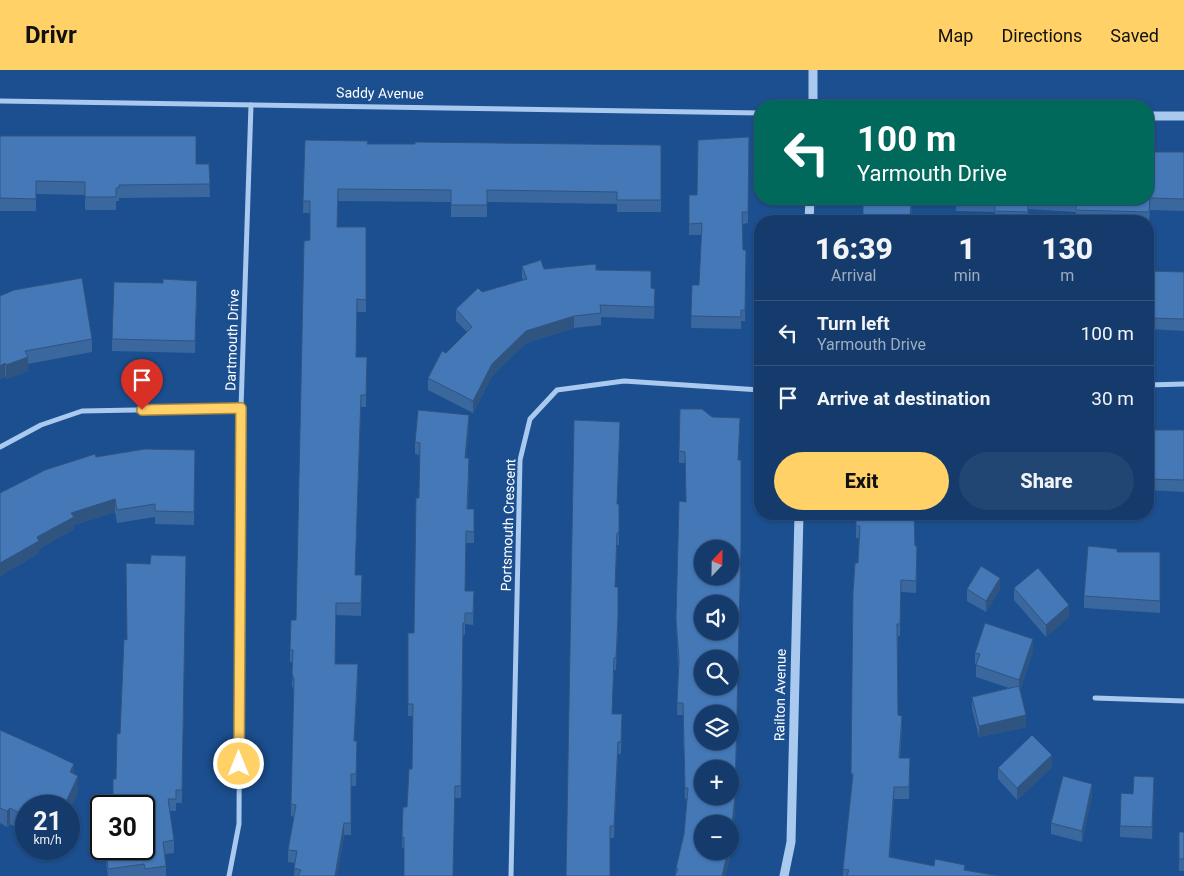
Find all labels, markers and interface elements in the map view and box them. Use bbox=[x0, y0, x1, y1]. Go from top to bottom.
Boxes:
text: Drivr bbox=[25, 21, 77, 49]
text: Map bbox=[938, 25, 973, 46]
text: Directions bbox=[1001, 25, 1082, 46]
text: Saved bbox=[1110, 25, 1159, 46]
street label: Saddy Avenue bbox=[336, 84, 424, 102]
text: 100 m bbox=[857, 119, 956, 160]
icon: left bbox=[774, 120, 839, 185]
text: Yarmouth Drive bbox=[857, 161, 1007, 186]
text: 16:39 bbox=[815, 231, 893, 266]
text: 1 bbox=[958, 231, 976, 266]
text: 130 bbox=[1041, 231, 1093, 266]
text: Arrival bbox=[831, 266, 877, 285]
text: min bbox=[954, 266, 980, 285]
text: m bbox=[1060, 266, 1074, 285]
street label: Dartmouth Drive bbox=[222, 289, 242, 391]
text: Turn left bbox=[817, 312, 890, 335]
icon: left bbox=[774, 319, 802, 347]
text: 100 m bbox=[1081, 322, 1134, 345]
text: Yarmouth Drive bbox=[817, 335, 926, 354]
pin bbox=[121, 359, 163, 410]
icon: arrive bbox=[128, 366, 156, 394]
icon: arrive bbox=[774, 384, 802, 412]
text: Arrive at destination bbox=[817, 387, 990, 410]
text: 30 m bbox=[1091, 387, 1134, 410]
button: Exit bbox=[774, 452, 949, 510]
button: Share bbox=[959, 452, 1134, 510]
street label: Portsmouth Crescent bbox=[498, 458, 518, 592]
north arrow bbox=[694, 540, 739, 585]
map controls bbox=[694, 540, 739, 860]
button: sound bbox=[694, 595, 739, 640]
street label: Railton Avenue bbox=[771, 649, 789, 741]
button: search bbox=[694, 650, 739, 695]
button: layers bbox=[694, 705, 739, 750]
position arrow bbox=[212, 737, 264, 789]
button: + bbox=[694, 760, 739, 805]
speed limit sign: 30 bbox=[90, 795, 155, 860]
text: 21 bbox=[33, 807, 62, 836]
button: − bbox=[694, 815, 739, 860]
text: km/h bbox=[33, 833, 62, 847]

